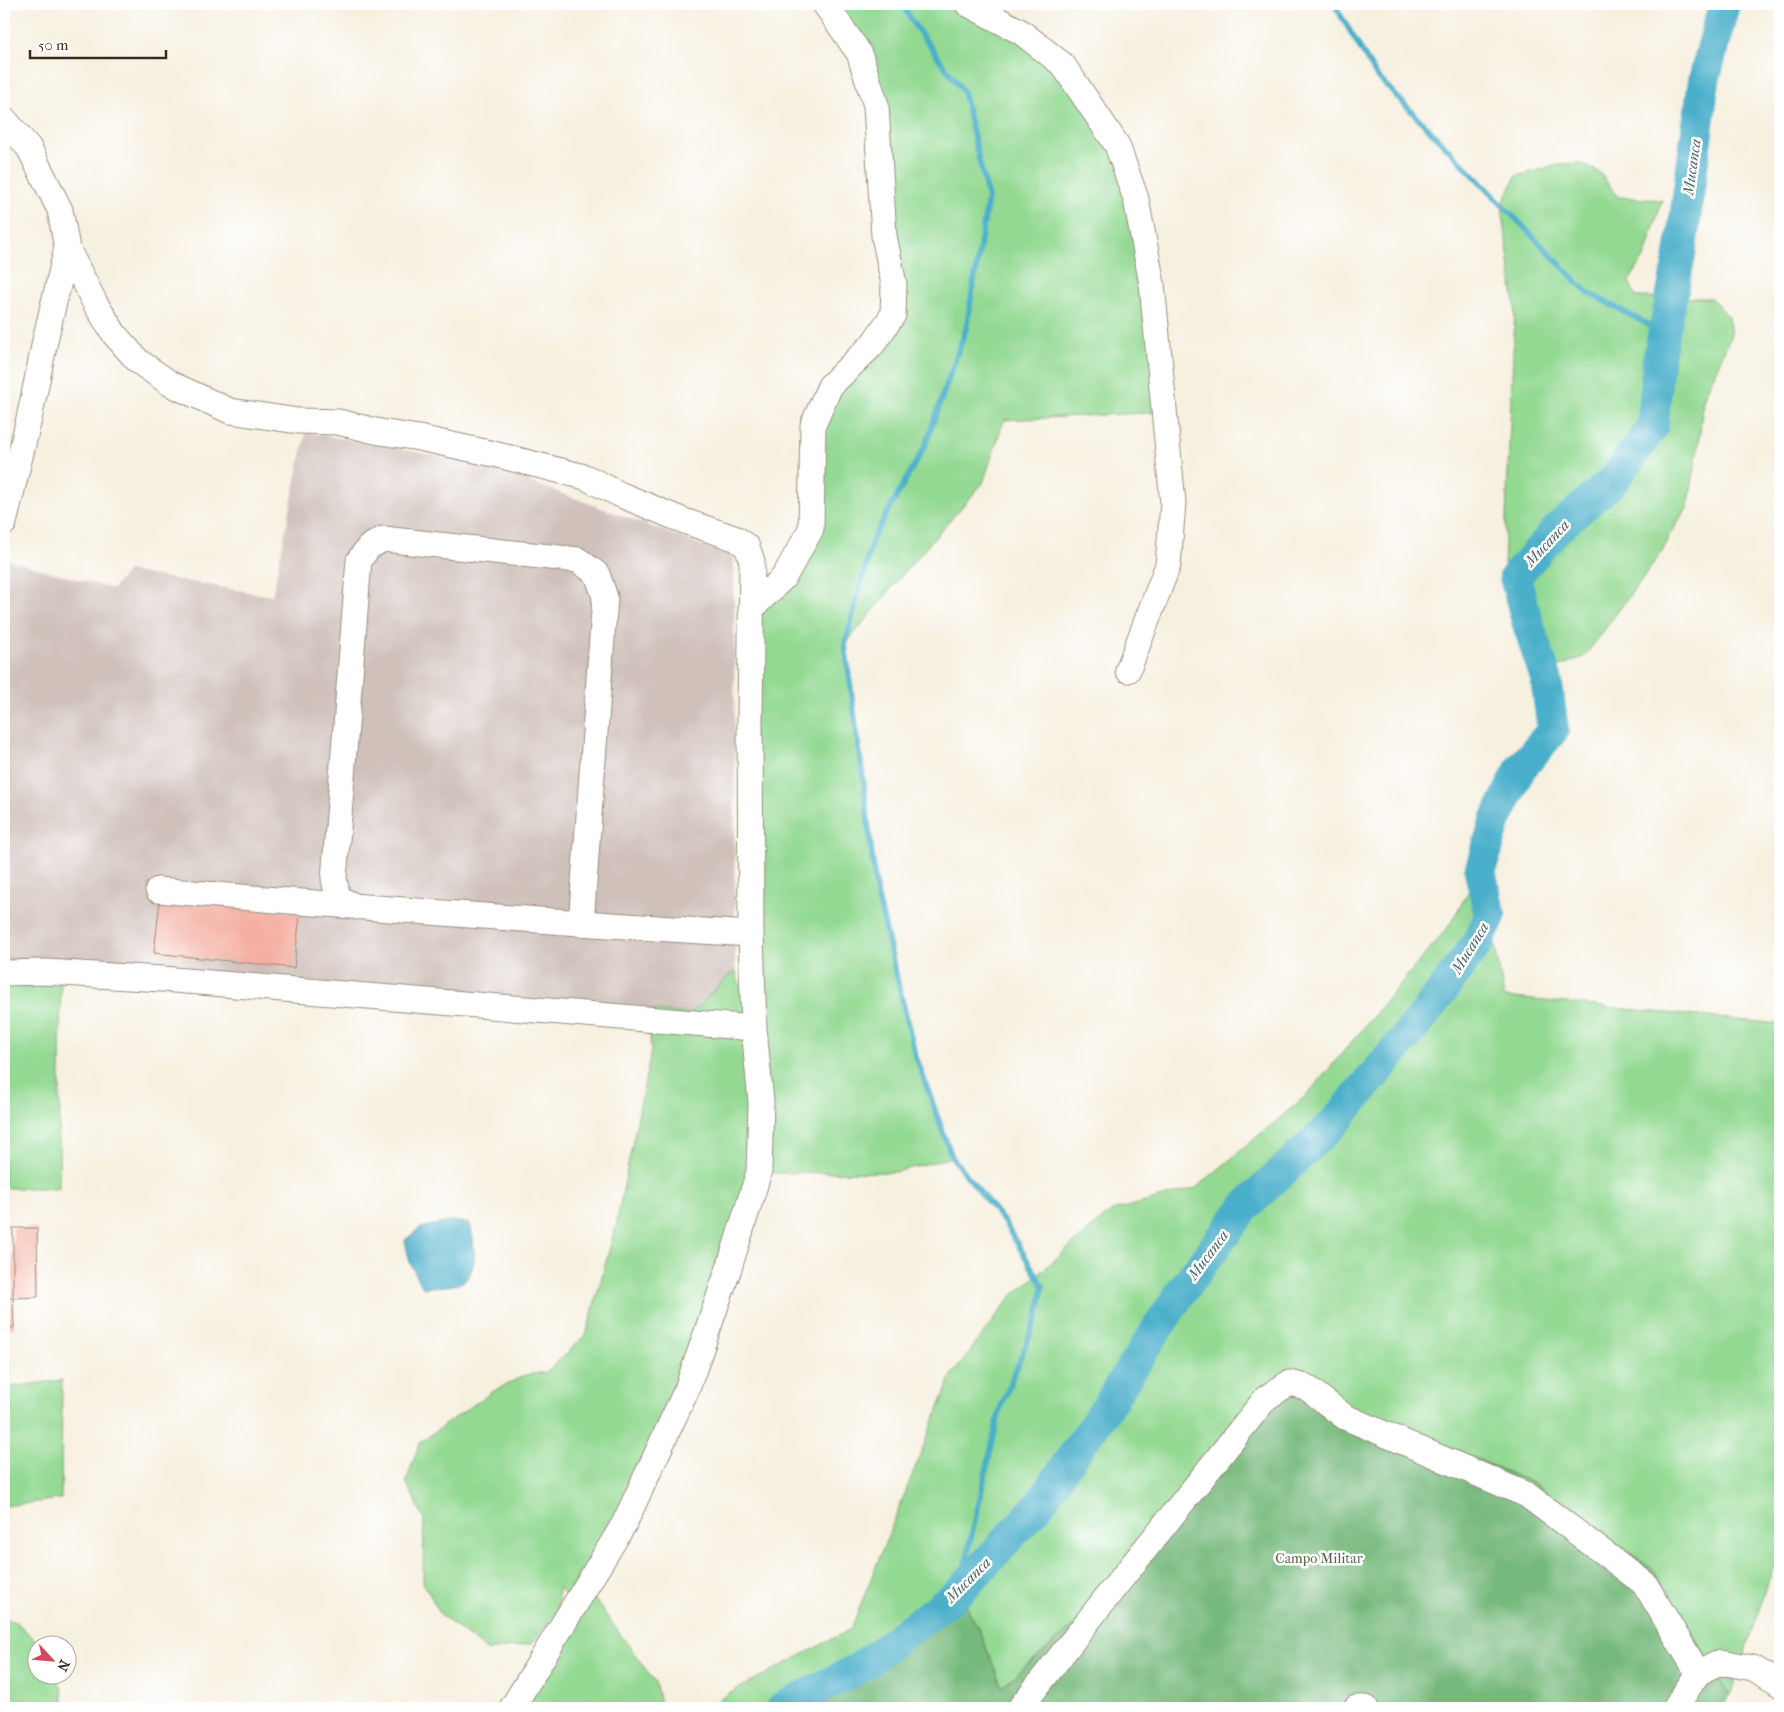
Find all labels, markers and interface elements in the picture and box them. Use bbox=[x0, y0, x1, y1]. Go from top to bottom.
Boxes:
scale bar bbox=[30, 28, 166, 60]
text: 50 m bbox=[38, 36, 69, 54]
water label: Mucanca bbox=[1679, 138, 1705, 197]
water label: Mucanca bbox=[1520, 516, 1573, 571]
water label: Mucanca bbox=[1447, 919, 1493, 978]
water label: Mucanca bbox=[1183, 1227, 1232, 1284]
park label: Campo Militar bbox=[1275, 1550, 1363, 1567]
water label: Mucanca bbox=[941, 1553, 995, 1607]
north arrow bbox=[28, 1634, 78, 1684]
text: N bbox=[53, 1657, 73, 1674]

